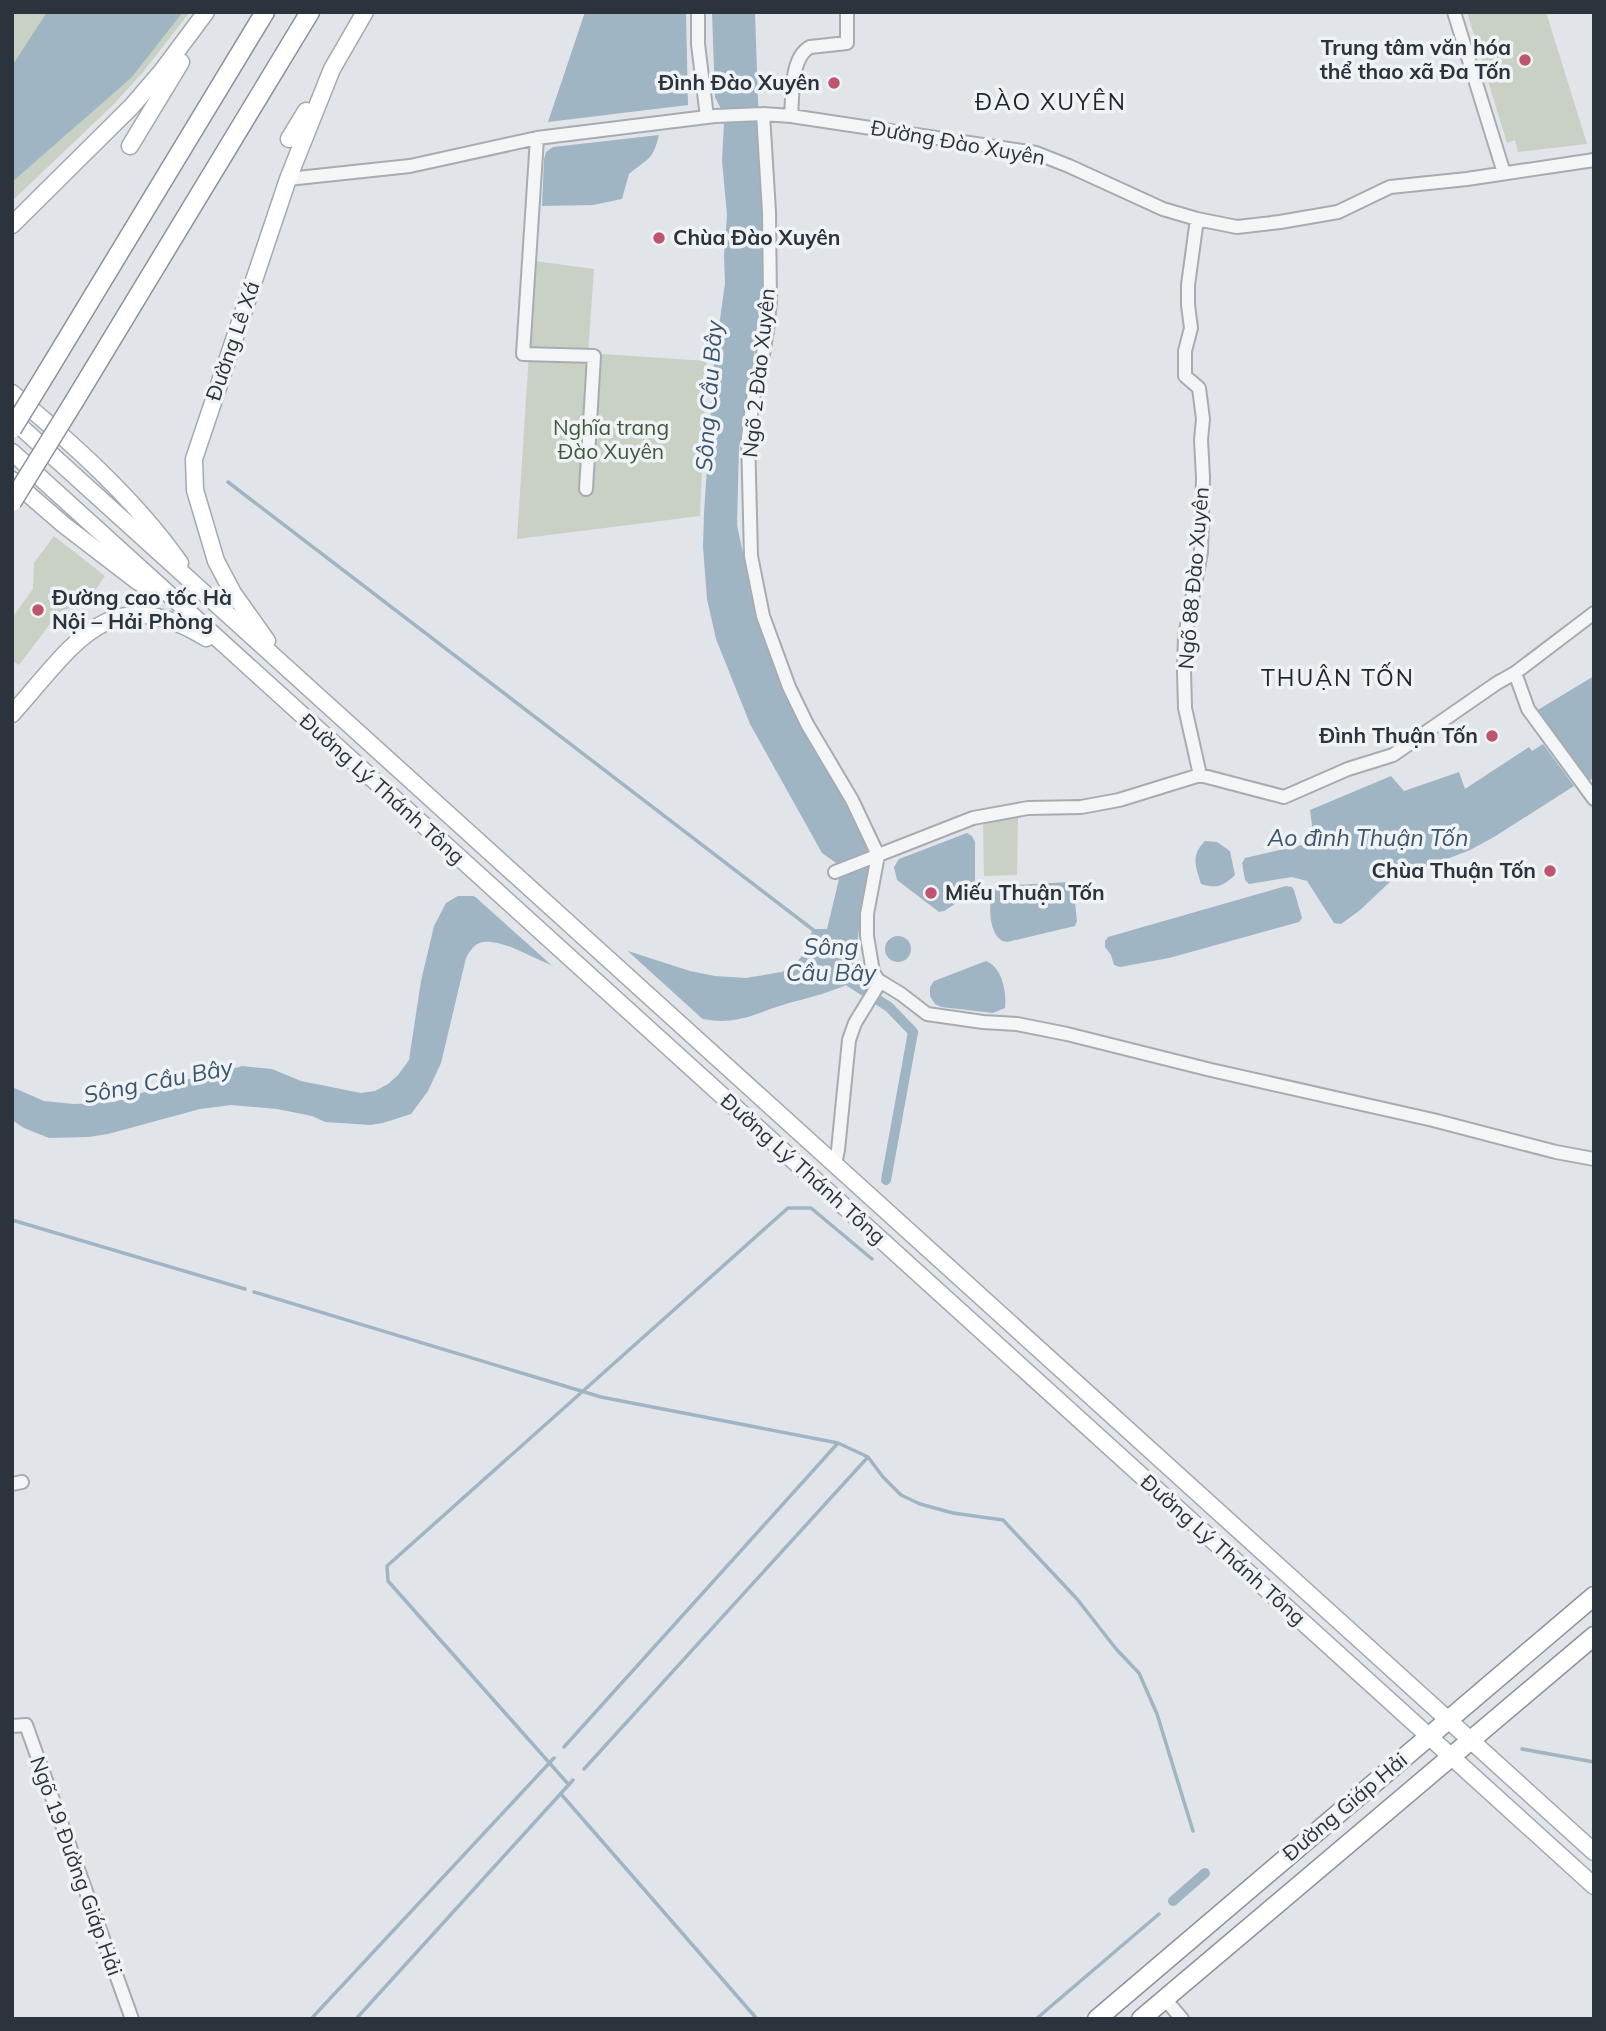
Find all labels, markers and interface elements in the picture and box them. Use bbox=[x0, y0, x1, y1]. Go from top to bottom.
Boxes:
place label: Trung tâm văn hóa thể thao xã Đa Tốn bbox=[1320, 34, 1511, 84]
marker: Trung tâm văn hóa thể thao xã Đa Tốn bbox=[1517, 52, 1533, 68]
place label: Đình Đào Xuyên bbox=[657, 69, 820, 95]
marker: Đình Đào Xuyên bbox=[826, 75, 842, 91]
district label: ĐÀO XUYÊN bbox=[975, 87, 1127, 116]
street label: Đường Đào Xuyên bbox=[869, 114, 1047, 170]
place label: Chùa Đào Xuyên bbox=[673, 224, 841, 250]
marker: Chùa Đào Xuyên bbox=[651, 230, 667, 246]
street label: Đường Lê Xá bbox=[199, 277, 265, 404]
street label: Ngõ 2 Đào Xuyên bbox=[736, 287, 780, 459]
water label: Sông Cầu Bây bbox=[689, 319, 728, 472]
park label: Nghĩa trang Đào Xuyên bbox=[553, 414, 669, 464]
street label: Ngõ 88 Đào Xuyên bbox=[1172, 486, 1214, 670]
place label: Đường cao tốc Hà Nội – Hải Phòng bbox=[51, 584, 232, 634]
marker: Đường cao tốc Hà Nội – Hải Phòng bbox=[30, 602, 46, 618]
district label: THUẬN TỐN bbox=[1261, 662, 1415, 692]
street label: Đường Lý Thánh Tông bbox=[295, 707, 471, 869]
place label: Đình Thuận Tốn bbox=[1318, 722, 1478, 748]
marker: Đình Thuận Tốn bbox=[1484, 728, 1500, 744]
water label: Ao đình Thuận Tốn bbox=[1267, 823, 1468, 852]
place label: Chùa Thuận Tốn bbox=[1372, 857, 1536, 883]
marker: Chùa Thuận Tốn bbox=[1542, 863, 1558, 879]
place label: Miếu Thuận Tốn bbox=[945, 879, 1105, 905]
marker: Miếu Thuận Tốn bbox=[923, 885, 939, 901]
water label: Sông Cầu Bây bbox=[786, 932, 877, 987]
water label: Sông Cầu Bây bbox=[81, 1052, 236, 1109]
street label: Đường Lý Thánh Tông bbox=[716, 1087, 892, 1249]
street label: Đường Lý Thánh Tông bbox=[1136, 1468, 1312, 1630]
street label: Đường Giáp Hải bbox=[1277, 1746, 1412, 1866]
street label: Ngõ 19 Đường Giáp Hải bbox=[25, 1752, 129, 1979]

